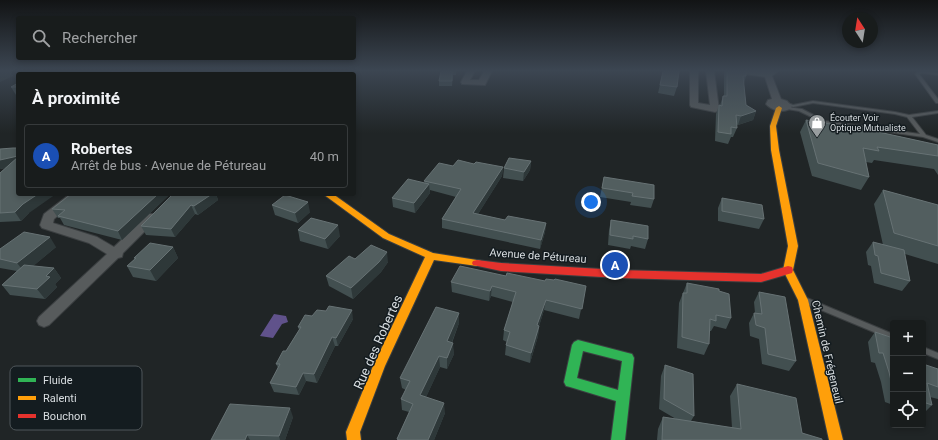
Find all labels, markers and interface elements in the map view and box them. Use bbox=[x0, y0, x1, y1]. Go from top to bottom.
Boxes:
north arrow bbox=[842, 12, 878, 48]
search box bbox=[16, 16, 356, 60]
icon: search bbox=[30, 27, 52, 49]
text: Rechercher bbox=[62, 29, 137, 47]
text: À proximité bbox=[32, 88, 120, 108]
place label: Écouter Voir Optique Mutualiste bbox=[830, 112, 906, 133]
shop icon: Écouter Voir Optique Mutualiste bbox=[807, 113, 827, 138]
text: Robertes bbox=[71, 140, 132, 158]
text: A bbox=[42, 149, 50, 164]
text: 40 m bbox=[310, 149, 339, 164]
text: Arrêt de bus · Avenue de Pétureau bbox=[71, 158, 266, 173]
your location bbox=[581, 192, 601, 212]
street label: Avenue de Pétureau bbox=[489, 246, 587, 266]
pin: A bbox=[602, 250, 628, 280]
street label: Rue des Robertes bbox=[350, 292, 406, 391]
street label: Chemin de Frégeneuil bbox=[809, 299, 845, 405]
map controls bbox=[890, 320, 926, 428]
button: + bbox=[890, 320, 926, 356]
button: − bbox=[890, 356, 926, 392]
legend bbox=[10, 366, 142, 430]
text: Fluide bbox=[43, 374, 73, 387]
text: Ralenti bbox=[43, 392, 77, 405]
button: locate bbox=[890, 392, 926, 428]
text: Bouchon bbox=[43, 410, 86, 423]

